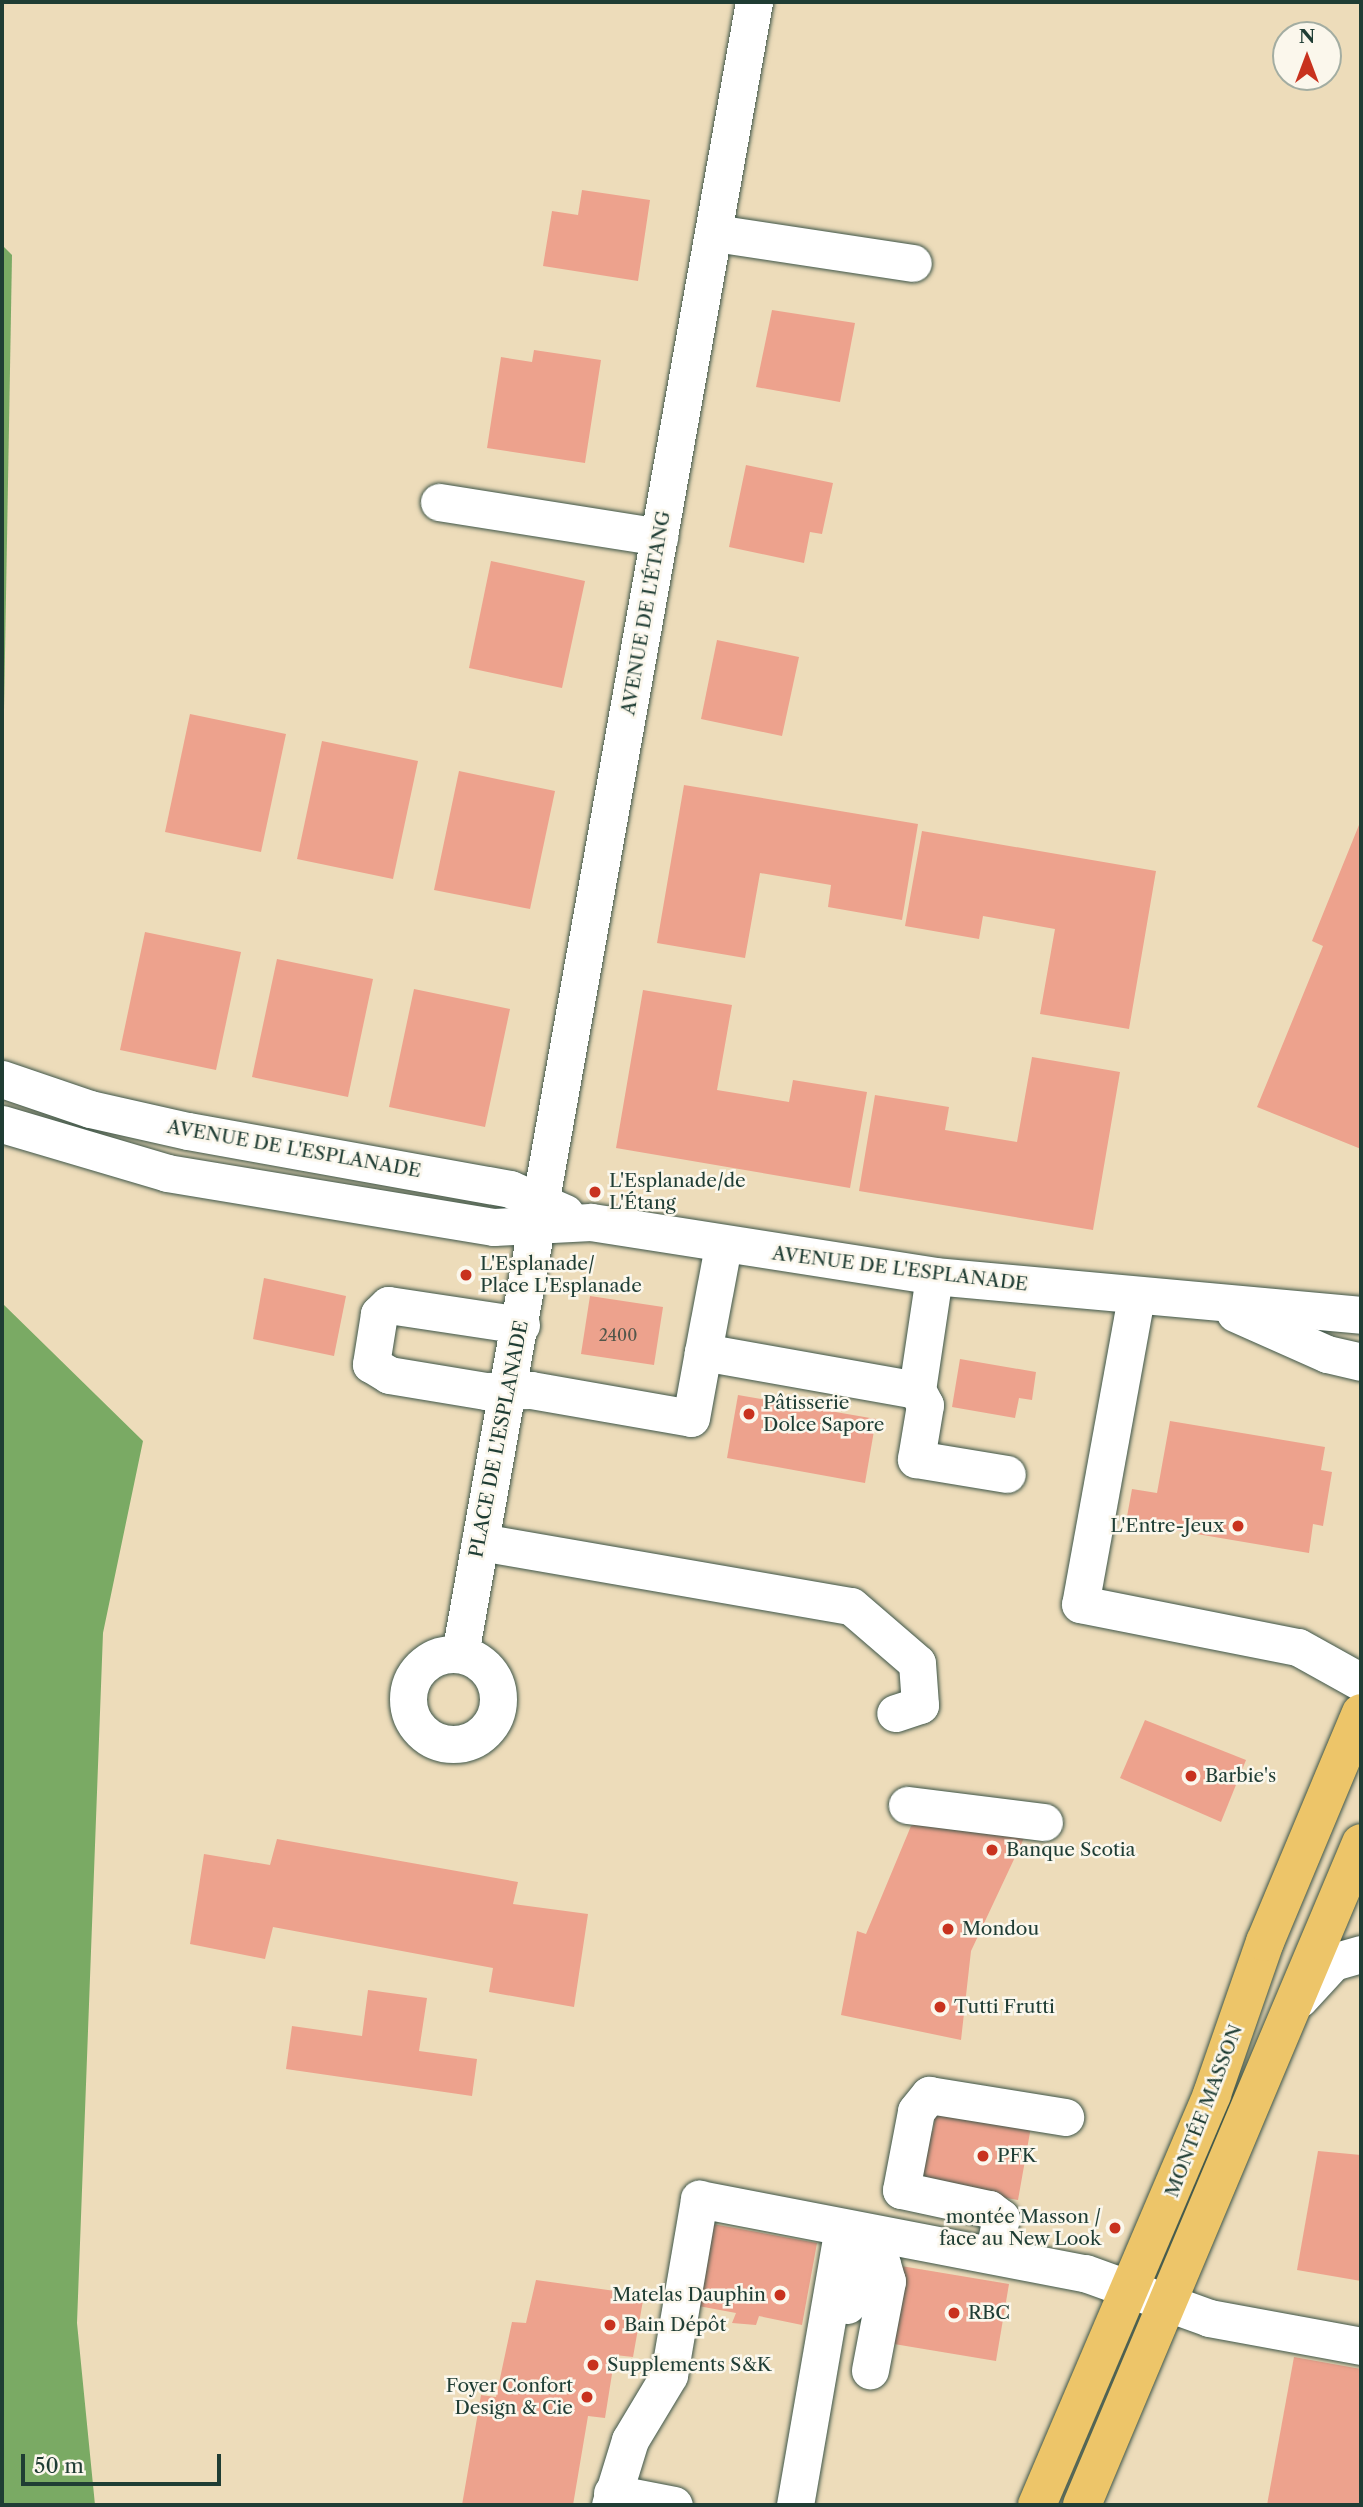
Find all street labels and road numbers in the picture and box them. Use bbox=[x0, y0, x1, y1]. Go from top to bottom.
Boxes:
street label: AVENUE DE L'ÉTANG bbox=[617, 509, 675, 717]
street label: AVENUE DE L'ESPLANADE bbox=[165, 1115, 423, 1183]
street label: AVENUE DE L'ESPLANADE bbox=[771, 1242, 1029, 1296]
street label: PLACE DE L'ESPLANADE bbox=[465, 1319, 533, 1559]
street label: MONTÉE MASSON bbox=[1161, 2021, 1247, 2201]

